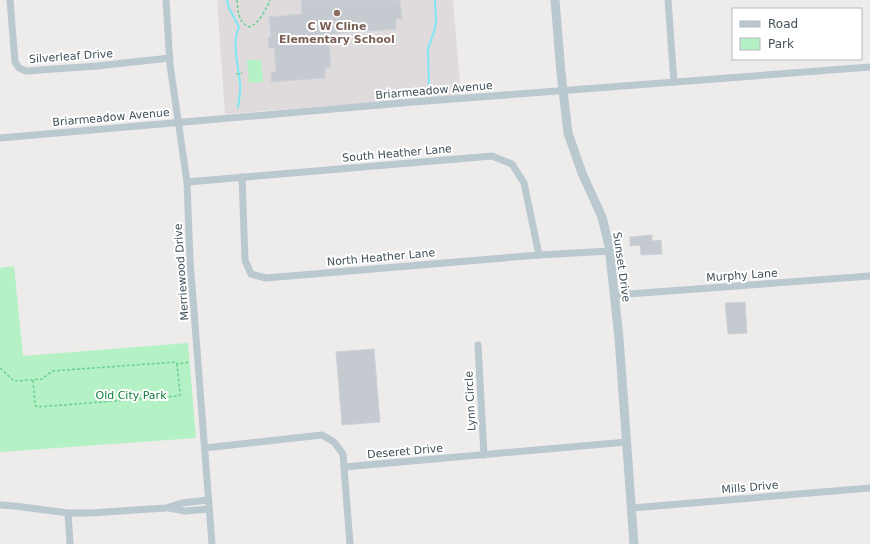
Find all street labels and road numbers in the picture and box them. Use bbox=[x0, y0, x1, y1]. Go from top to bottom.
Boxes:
street label: Silverleaf Drive bbox=[29, 47, 114, 66]
street label: Briarmeadow Avenue bbox=[375, 79, 493, 102]
street label: Briarmeadow Avenue bbox=[52, 106, 170, 129]
street label: South Heather Lane bbox=[342, 142, 453, 165]
street label: Merriewood Drive bbox=[172, 223, 191, 321]
street label: Sunset Drive bbox=[610, 231, 633, 303]
street label: North Heather Lane bbox=[326, 246, 436, 269]
street label: Murphy Lane bbox=[706, 267, 778, 284]
street label: Lynn Circle bbox=[462, 370, 479, 431]
street label: Deseret Drive bbox=[367, 442, 444, 461]
street label: Mills Drive bbox=[721, 479, 779, 496]

